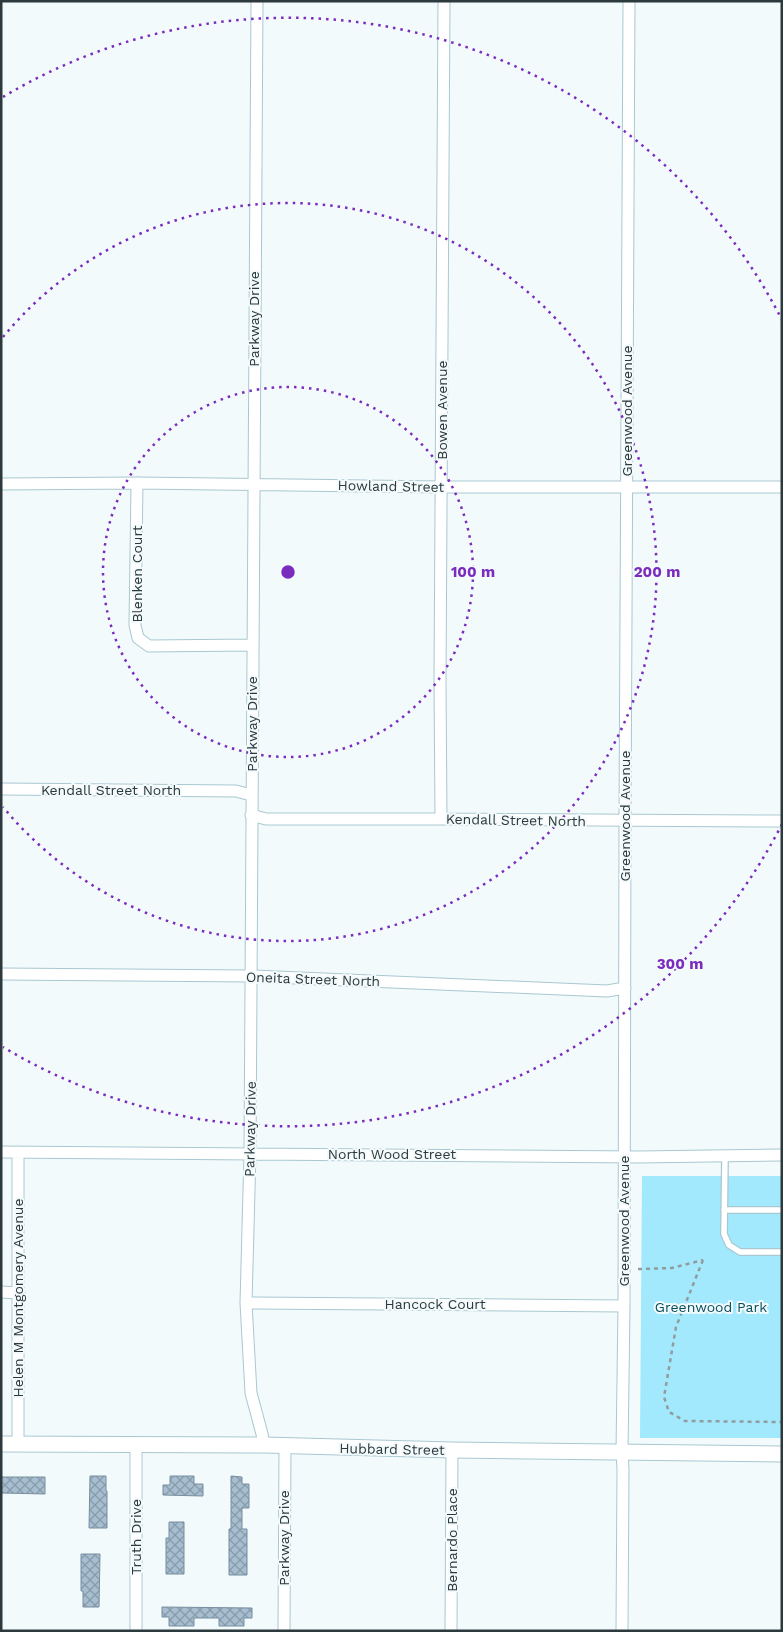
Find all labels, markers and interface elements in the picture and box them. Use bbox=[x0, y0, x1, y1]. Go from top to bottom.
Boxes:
street label: Parkway Drive bbox=[246, 271, 262, 367]
street label: Greenwood Avenue bbox=[619, 345, 635, 477]
street label: Bowen Avenue bbox=[434, 360, 450, 460]
street label: Howland Street bbox=[338, 477, 445, 495]
street label: Blenken Court bbox=[129, 525, 145, 623]
centre of rings bbox=[279, 563, 297, 581]
text: 100 m bbox=[451, 563, 495, 581]
text: 200 m bbox=[634, 563, 680, 581]
street label: Parkway Drive bbox=[244, 676, 260, 772]
street label: Greenwood Avenue bbox=[617, 750, 633, 882]
street label: Kendall Street North bbox=[41, 782, 181, 798]
street label: Kendall Street North bbox=[446, 811, 586, 829]
text: 300 m bbox=[657, 955, 703, 973]
street label: Oneita Street North bbox=[246, 969, 380, 989]
street label: Parkway Drive bbox=[241, 1081, 259, 1177]
street label: North Wood Street bbox=[328, 1146, 456, 1162]
street label: Greenwood Avenue bbox=[616, 1155, 632, 1287]
street label: Helen M Montgomery Avenue bbox=[10, 1198, 26, 1398]
street label: Hancock Court bbox=[384, 1296, 486, 1312]
park label: Greenwood Park bbox=[655, 1299, 767, 1315]
street label: Hubbard Street bbox=[339, 1440, 445, 1458]
street label: Bernardo Place bbox=[444, 1488, 460, 1592]
street label: Parkway Drive bbox=[276, 1490, 292, 1586]
street label: Truth Drive bbox=[128, 1499, 144, 1575]

